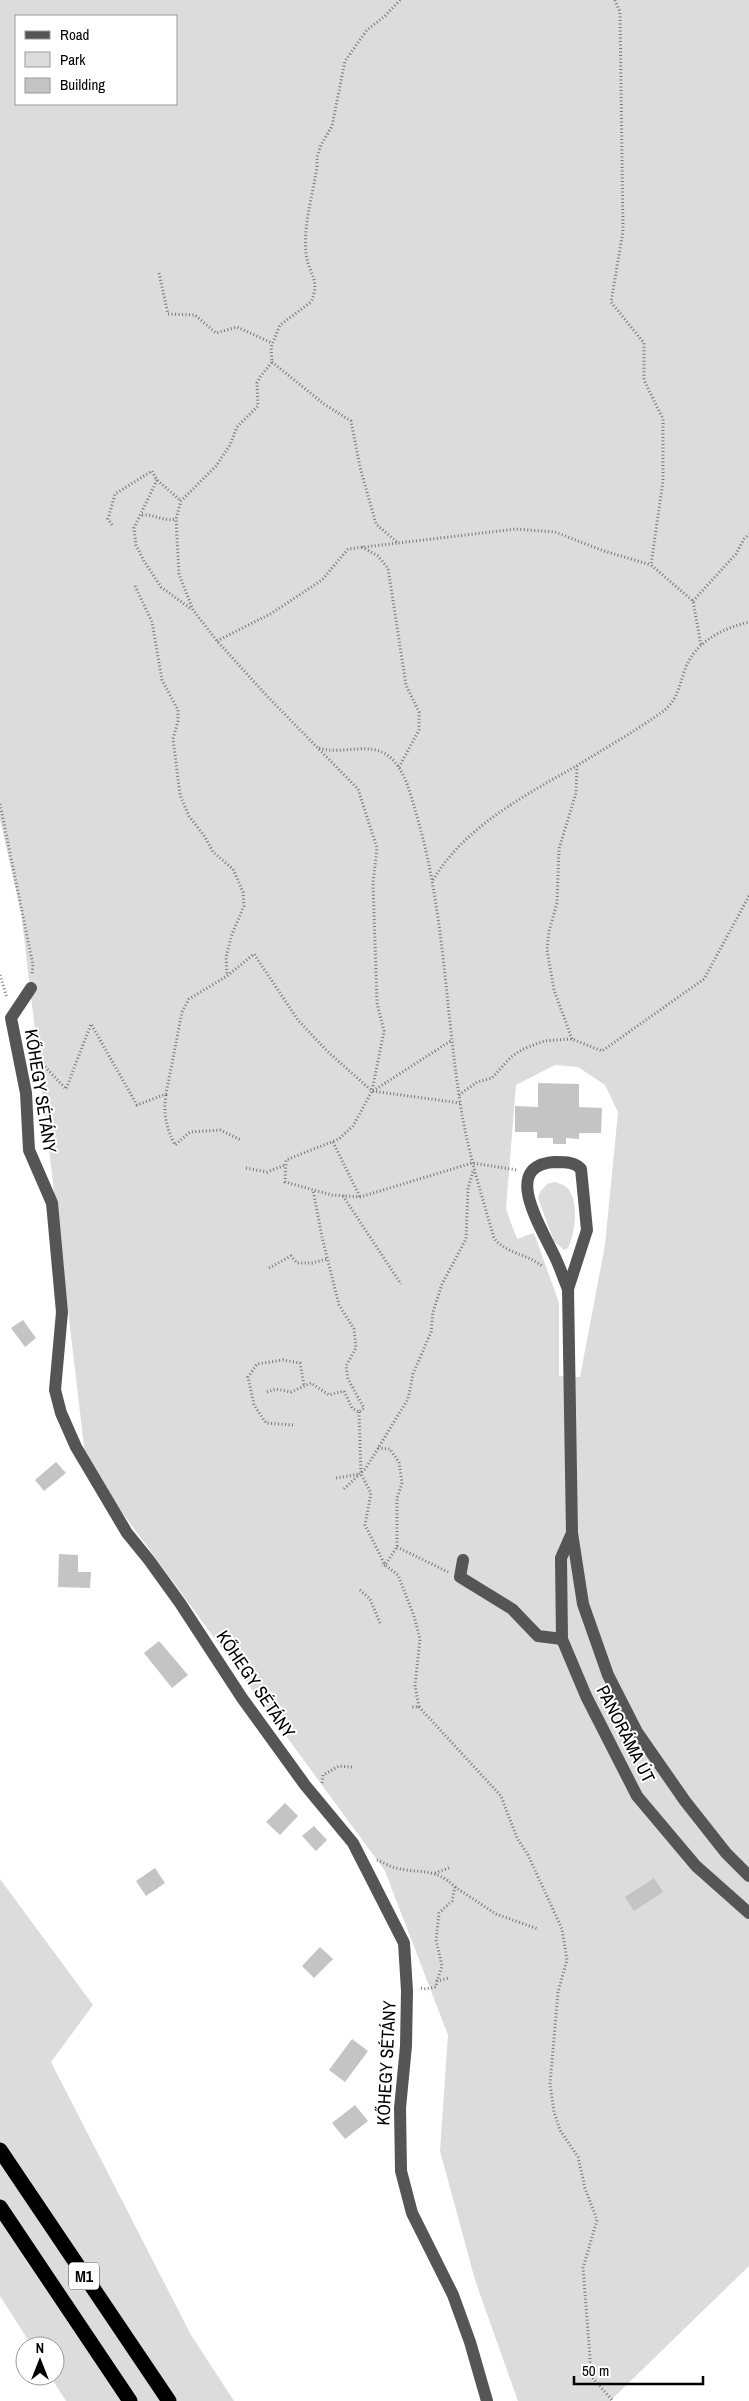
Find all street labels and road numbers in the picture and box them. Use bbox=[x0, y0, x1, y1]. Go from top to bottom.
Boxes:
street label: KŐHEGY SÉTÁNY bbox=[19, 1027, 63, 1155]
street label: KŐHEGY SÉTÁNY bbox=[211, 1625, 301, 1743]
street label: PANORÁMA ÚT bbox=[591, 1681, 661, 1787]
street label: KŐHEGY SÉTÁNY bbox=[370, 2000, 402, 2126]
road number: M1 bbox=[69, 2262, 99, 2290]

